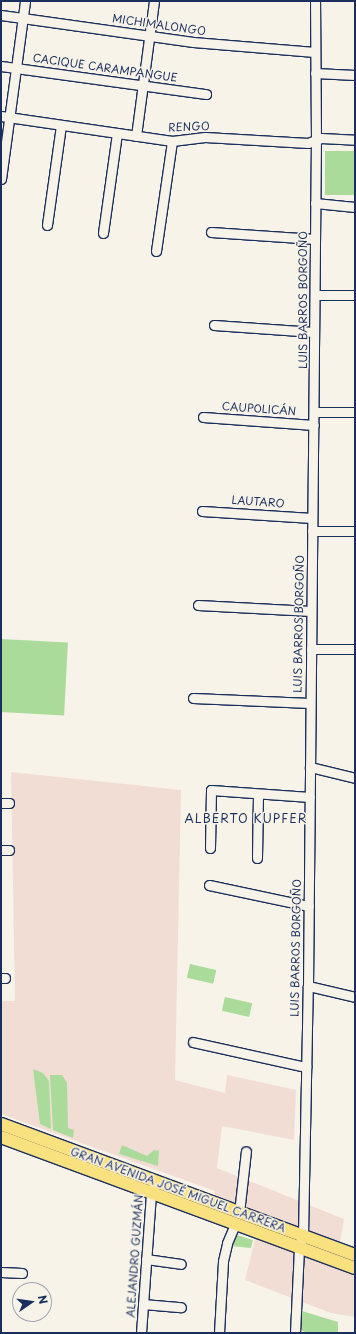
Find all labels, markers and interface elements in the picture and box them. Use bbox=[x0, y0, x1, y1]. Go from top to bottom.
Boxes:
street label: MICHIMALONGO bbox=[111, 12, 207, 38]
street label: CACIQUE CARAMPANGUE bbox=[32, 51, 178, 85]
street label: RENGO bbox=[168, 120, 210, 134]
street label: LUIS BARROS BORGOÑO bbox=[296, 231, 310, 369]
street label: CAUPOLICÁN bbox=[221, 400, 297, 418]
street label: LAUTARO bbox=[231, 494, 285, 510]
street label: LUIS BARROS BORGOÑO bbox=[291, 555, 307, 693]
district label: ALBERTO KUPFER bbox=[185, 812, 307, 826]
street label: LUIS BARROS BORGOÑO bbox=[288, 879, 304, 1017]
street label: GRAN AVENIDA JOSÉ MIGUEL CARRERA bbox=[69, 1145, 287, 1235]
street label: ALEJANDRO GUZMÁN bbox=[124, 1194, 146, 1318]
north arrow bbox=[12, 1282, 52, 1322]
text: N bbox=[34, 1293, 52, 1306]

